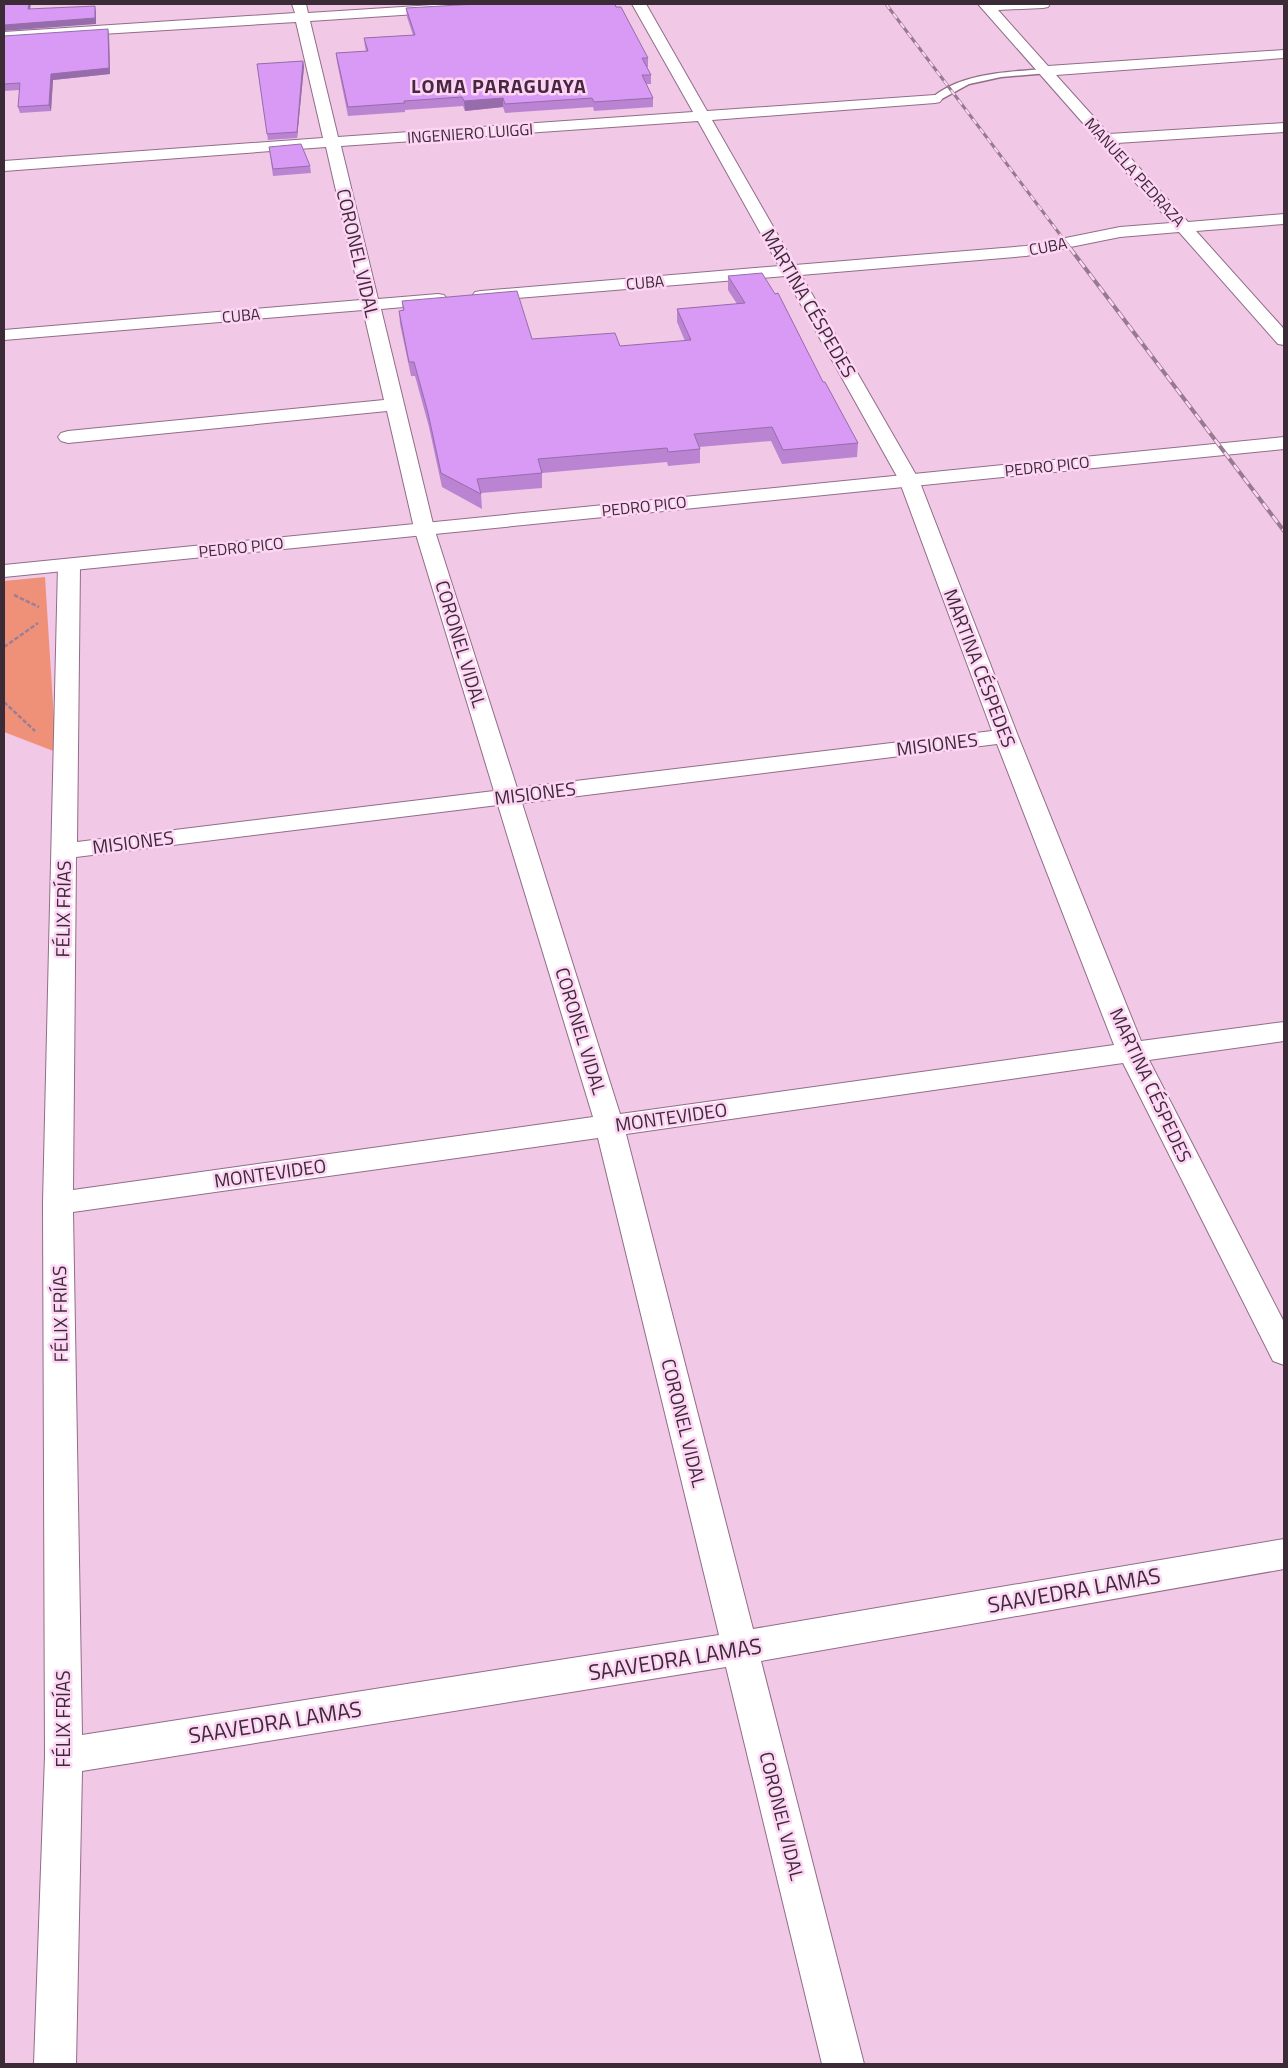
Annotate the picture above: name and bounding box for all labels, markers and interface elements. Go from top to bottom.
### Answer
district label: LOMA PARAGUAYA [411,70,587,101]
street label: MANUELA PEDRAZA [1079,112,1191,232]
street label: INGENIERO LUIGGI [406,117,534,149]
street label: CORONEL VIDAL [330,185,387,320]
street label: MARTINA CÉSPEDES [755,223,864,383]
street label: CUBA [1027,230,1070,261]
street label: CUBA [625,268,666,296]
street label: CUBA [221,301,262,329]
street label: PEDRO PICO [1003,450,1091,482]
street label: PEDRO PICO [600,490,688,522]
street label: PEDRO PICO [197,531,285,563]
street label: CORONEL VIDAL [428,577,495,711]
street label: MARTINA CÉSPEDES [937,584,1024,751]
street label: MISIONES [895,724,979,763]
street label: MISIONES [493,773,577,812]
street label: MISIONES [91,822,175,861]
street label: FÉLIX FRÍAS [47,860,78,958]
street label: CORONEL VIDAL [548,964,615,1098]
street label: MARTINA CÉSPEDES [1103,1003,1200,1167]
street label: MONTEVIDEO [613,1094,729,1139]
street label: MONTEVIDEO [212,1150,328,1195]
street label: FÉLIX FRÍAS [44,1265,75,1363]
street label: CORONEL VIDAL [654,1355,714,1490]
street label: SAAVEDRA LAMAS [985,1558,1163,1622]
street label: SAAVEDRA LAMAS [586,1629,764,1689]
street label: FÉLIX FRÍAS [48,1671,77,1767]
street label: SAAVEDRA LAMAS [186,1692,364,1752]
street label: CORONEL VIDAL [752,1748,812,1883]

